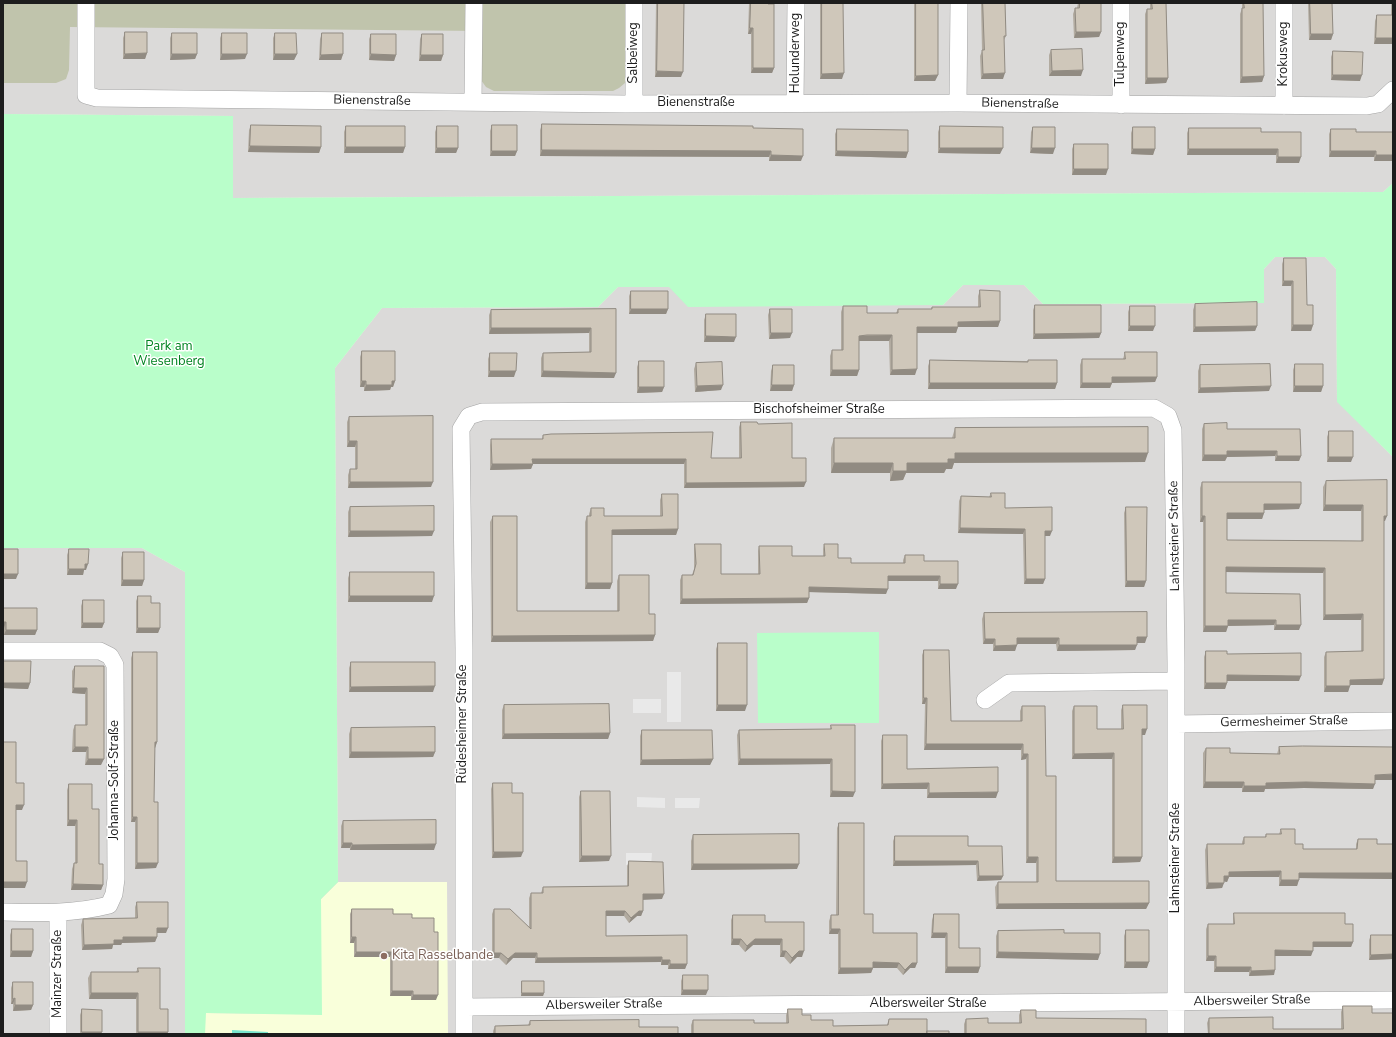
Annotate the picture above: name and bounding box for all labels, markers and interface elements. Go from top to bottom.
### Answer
street label: Holunderweg [788,13,804,93]
street label: Tulpenweg [1113,21,1129,87]
street label: Krokusweg [1276,21,1292,87]
street label: Salbeiweg [626,22,642,84]
street label: Bienenstraße [333,93,411,109]
street label: Bienenstraße [657,95,735,111]
street label: Bienenstraße [981,96,1059,112]
park label: Park am Wiesenberg [133,339,205,370]
street label: Bischofsheimer Straße [753,402,885,418]
street label: Lahnsteiner Straße [1166,481,1184,591]
street label: Rüdesheimer Straße [455,664,471,784]
street label: Germesheimer Straße [1220,713,1348,731]
street label: Johanna-Solf-Straße [107,720,123,840]
street label: Lahnsteiner Straße [1168,803,1184,913]
street label: Mainzer Straße [50,930,66,1018]
place label: Kita Rasselbande [392,948,493,964]
marker: Kita Rasselbande [379,951,389,961]
street label: Albersweiler Straße [1193,992,1311,1010]
street label: Albersweiler Straße [545,996,663,1014]
street label: Albersweiler Straße [870,996,986,1012]

